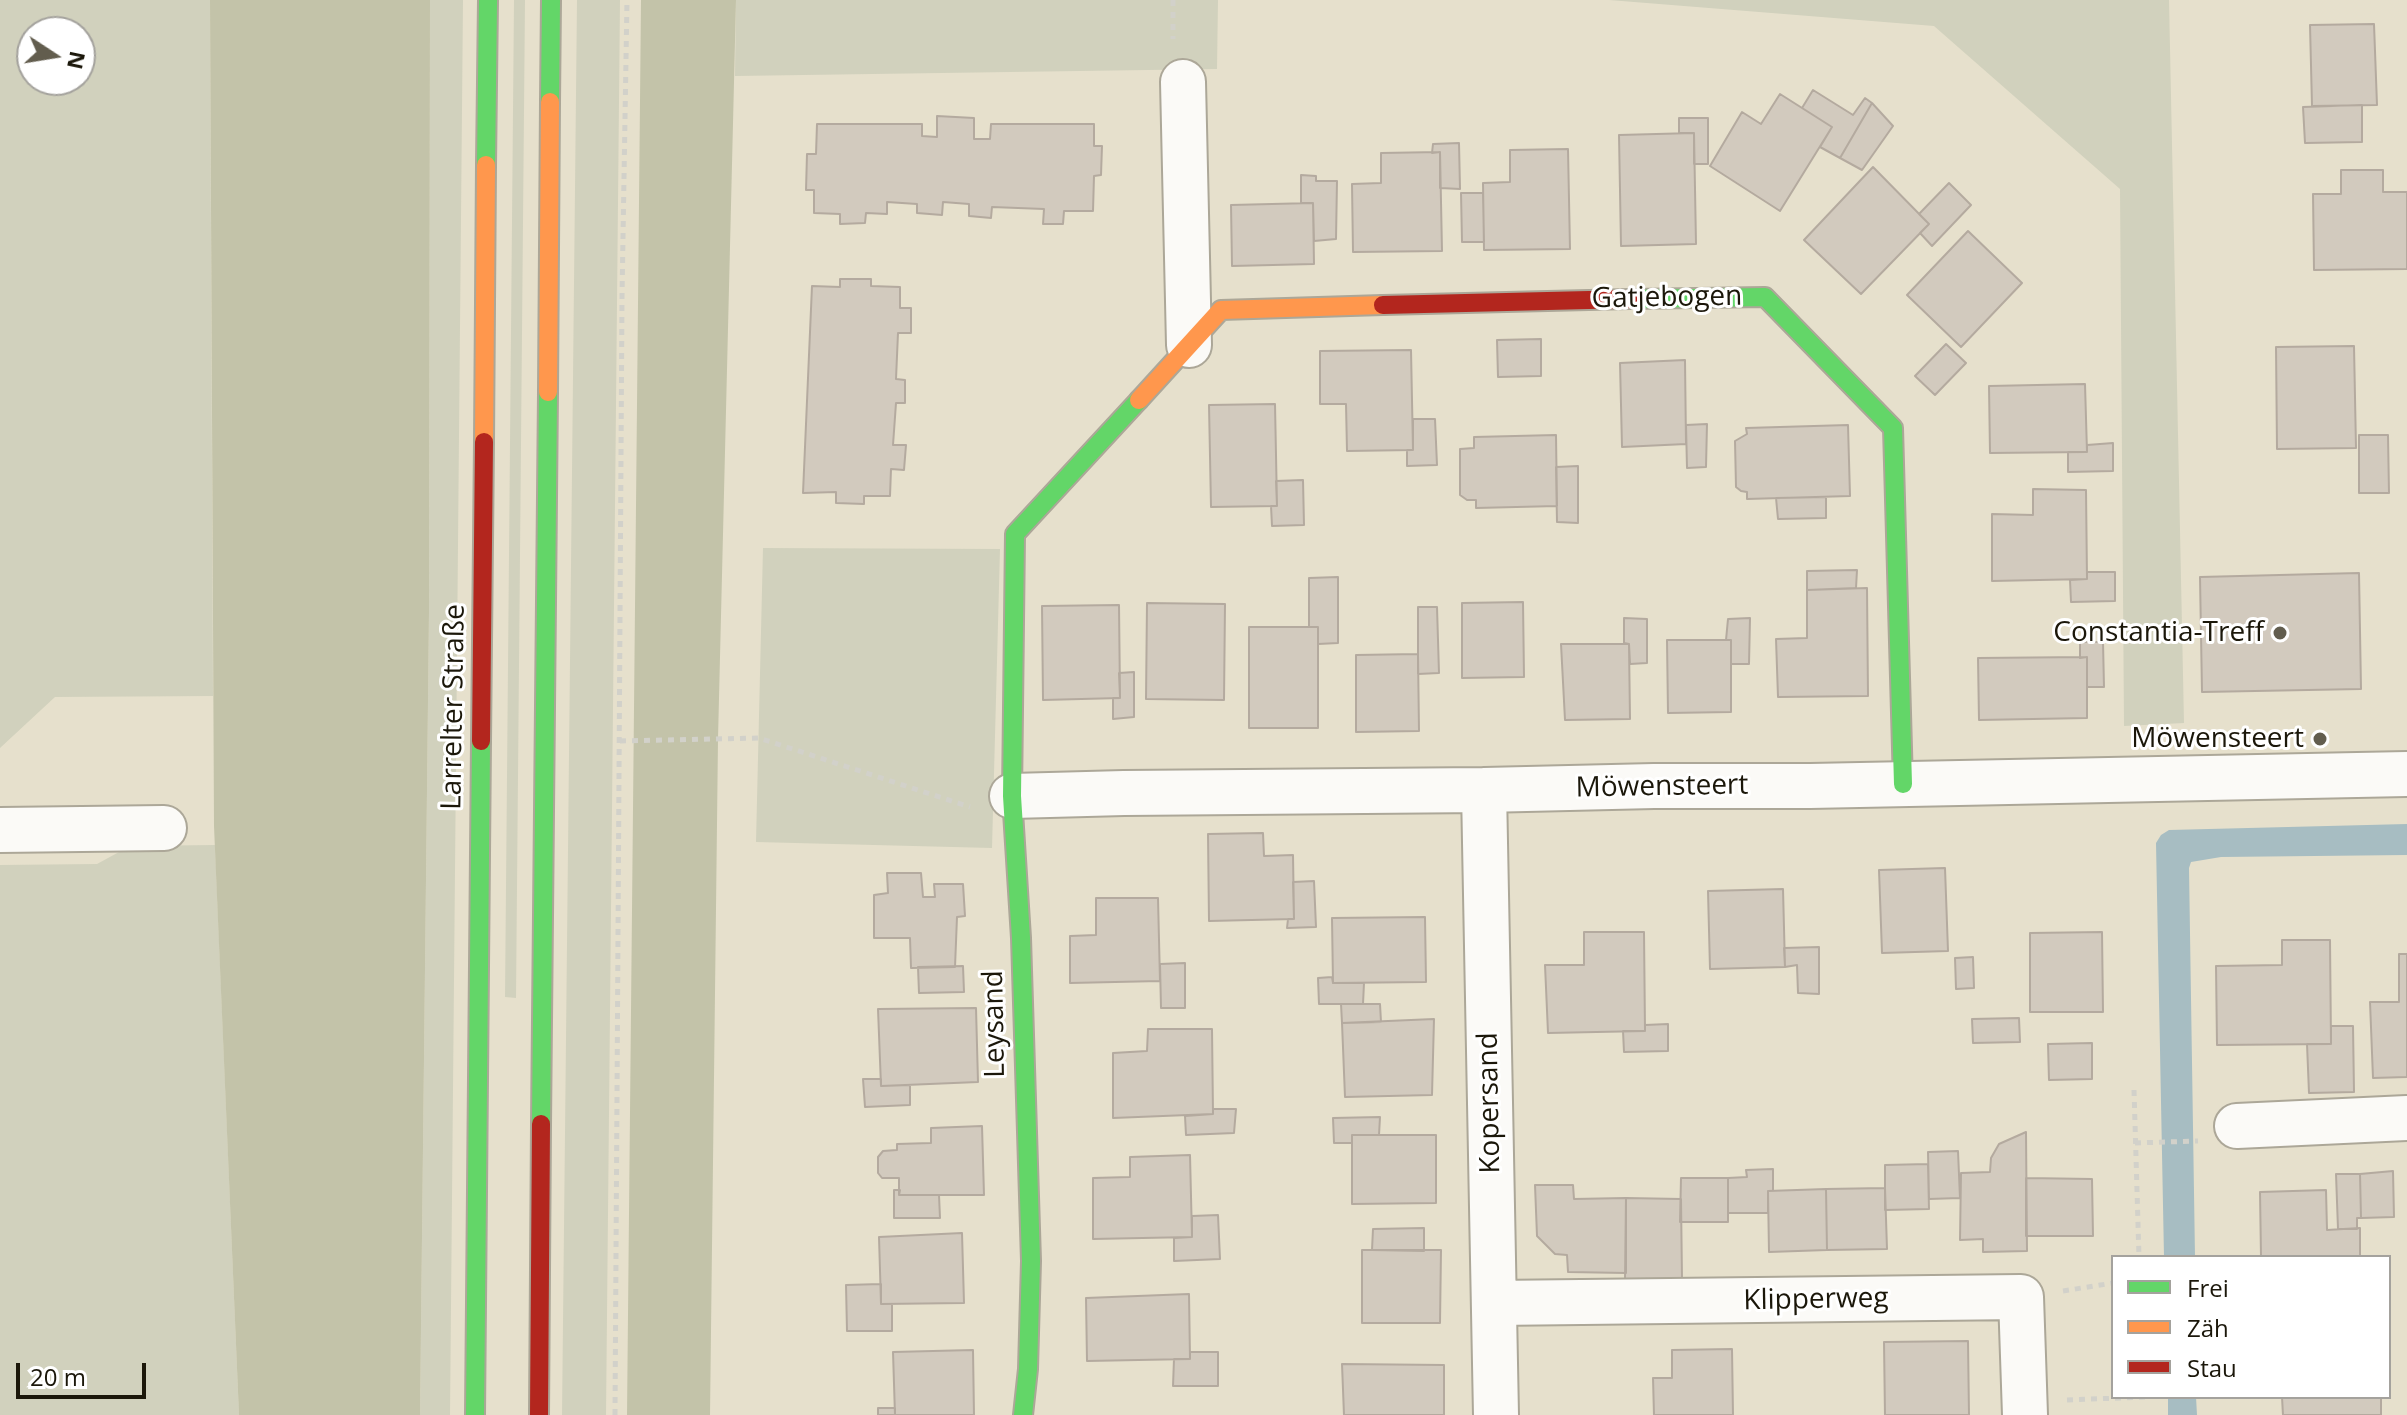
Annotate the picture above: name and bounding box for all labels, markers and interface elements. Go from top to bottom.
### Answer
north arrow [16,16,96,96]
text: N [61,49,94,72]
street label: Gatjebogen [1591,280,1743,316]
street label: Larrelter Straße [435,604,473,810]
place label: Constantia-Treff [2053,616,2264,650]
marker: Constantia-Treff [2271,624,2289,642]
place label: Möwensteert [2131,722,2304,756]
marker: Möwensteert [2311,730,2329,748]
street label: Möwensteert [1575,769,1749,805]
street label: Leysand [977,970,1013,1078]
street label: Kopersand [1472,1032,1508,1174]
legend [2111,1255,2391,1399]
text: Frei [2187,1271,2229,1304]
street label: Klipperweg [1743,1282,1889,1318]
text: Zäh [2187,1311,2229,1344]
scale bar [20,1347,150,1397]
text: Stau [2187,1351,2237,1384]
text: 20 m [30,1360,86,1393]

